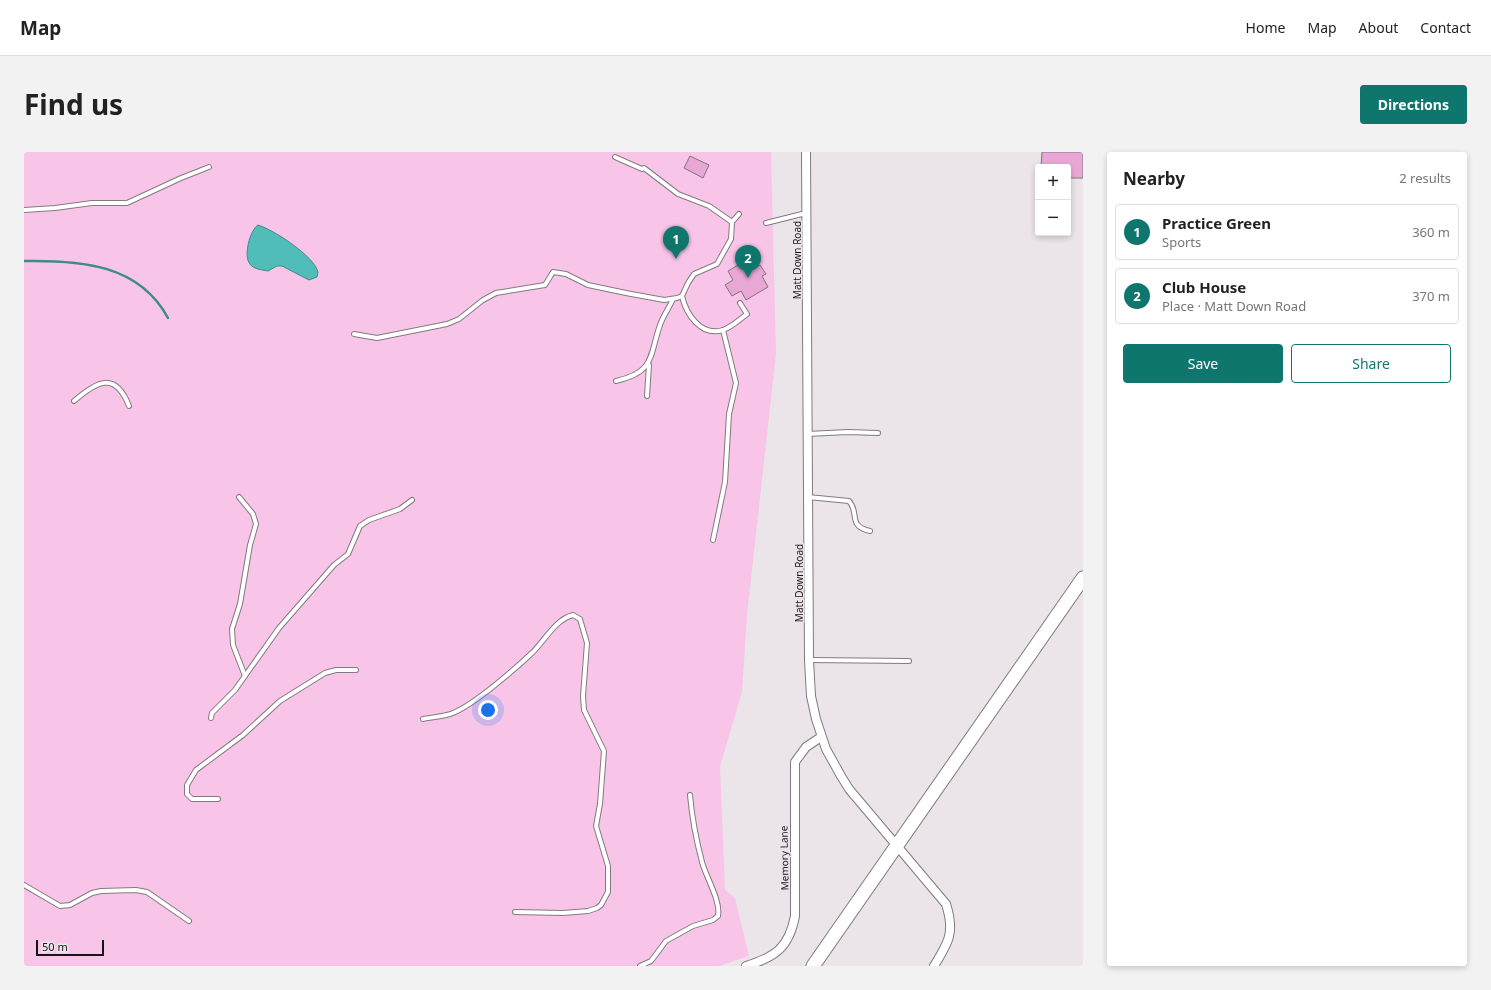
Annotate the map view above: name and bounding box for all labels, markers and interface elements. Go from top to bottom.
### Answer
text: Map [20,15,61,41]
text: Home [1246,18,1285,37]
text: Map [1307,18,1337,37]
text: About [1359,18,1398,37]
text: Contact [1420,18,1471,37]
text: Find us [24,85,123,123]
button: Directions [1360,85,1467,124]
map controls [1035,164,1071,236]
button: + [1035,164,1071,200]
text: Nearby [1123,167,1185,190]
text: 2 results [1399,169,1451,187]
button: − [1035,200,1071,236]
text: Practice Green [1162,213,1271,233]
street label: Matt Down Road [790,221,804,299]
text: 1 [1133,223,1141,241]
text: 360 m [1412,223,1450,241]
pin: 1 [663,226,689,259]
text: Sports [1162,233,1201,251]
pin: 2 [735,245,761,278]
text: Club House [1162,277,1246,297]
text: 2 [1133,287,1141,305]
text: 370 m [1412,287,1450,305]
text: Place · Matt Down Road [1162,297,1306,315]
button: Save [1123,344,1283,383]
button: Share [1291,344,1451,383]
street label: Matt Down Road [792,544,806,622]
your location [478,700,498,720]
street label: Memory Lane [776,825,792,890]
scale bar [36,938,104,957]
text: 50 m [42,939,68,954]

